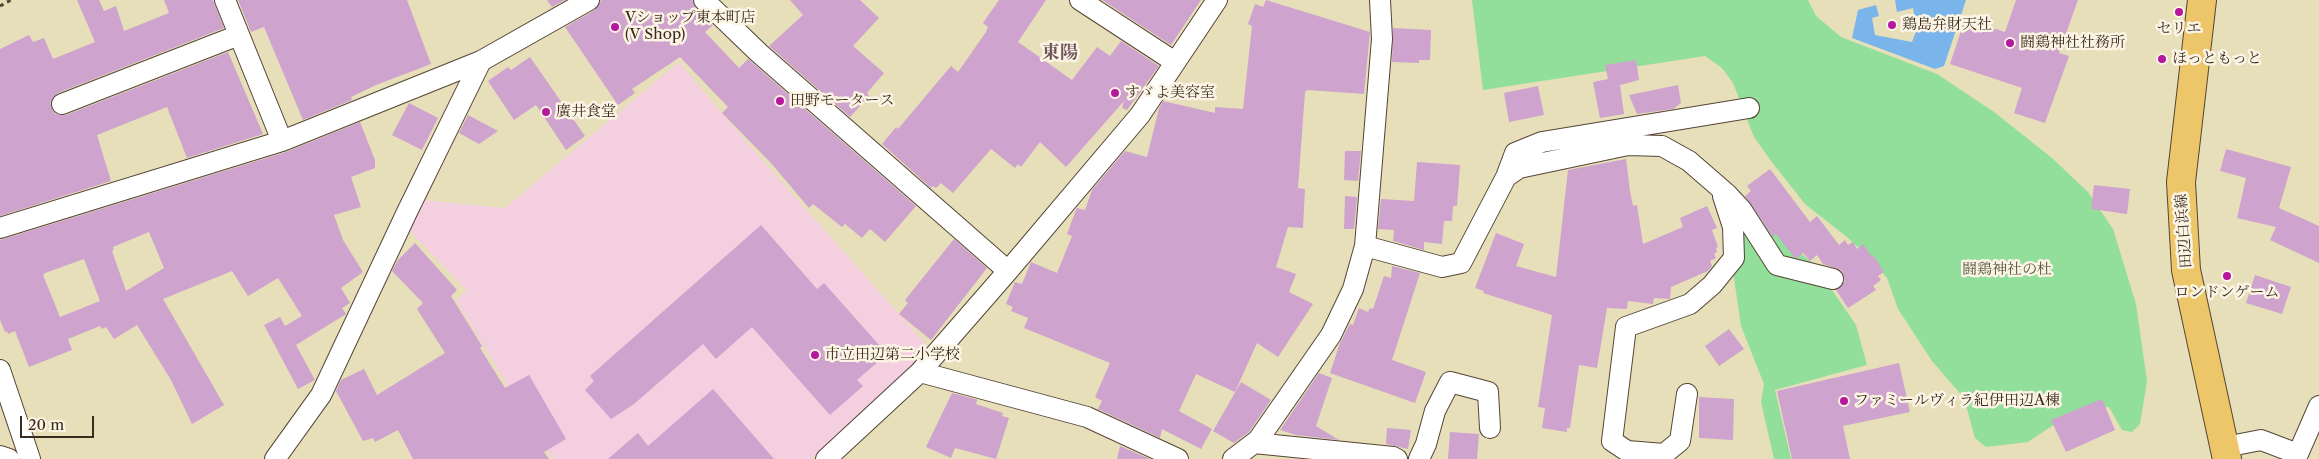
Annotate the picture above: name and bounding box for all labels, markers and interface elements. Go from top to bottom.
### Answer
marker: セリエ [2173,6,2185,18]
place label: Vショップ東本町店 (V Shop) [625,9,756,44]
place label: 鶏島弁財天社 [1902,16,1992,34]
marker: 鶏島弁財天社 [1886,19,1898,31]
place label: セリエ [2157,20,2201,38]
marker: Vショップ東本町店 (V Shop) [609,21,621,33]
place label: 闘鶏神社社務所 [2020,34,2125,52]
marker: 闘鶏神社社務所 [2004,37,2016,49]
district label: 東陽 [1042,42,1078,64]
place label: ほっともっと [2172,50,2262,68]
marker: ほっともっと [2156,53,2168,65]
place label: すゞよ美容室 [1125,84,1215,102]
marker: すゞよ美容室 [1109,87,1121,99]
place label: 田野モータース [790,92,894,110]
marker: 田野モータース [774,95,786,107]
place label: 廣井食堂 [556,103,616,121]
marker: 廣井食堂 [540,106,552,118]
street label: 田辺白浜線 [2172,193,2196,269]
park label: 闘鶏神社の杜 [1962,261,2052,279]
marker: ロンドンゲーム [2221,270,2233,282]
place label: ロンドンゲーム [2175,284,2279,302]
place label: 市立田辺第二小学校 [825,346,960,364]
marker: 市立田辺第二小学校 [809,349,821,361]
place label: ファミールヴィラ紀伊田辺A棟 [1854,392,2060,410]
marker: ファミールヴィラ紀伊田辺A棟 [1838,395,1850,407]
scale bar [22,406,96,438]
text: 20 m [28,415,64,434]

